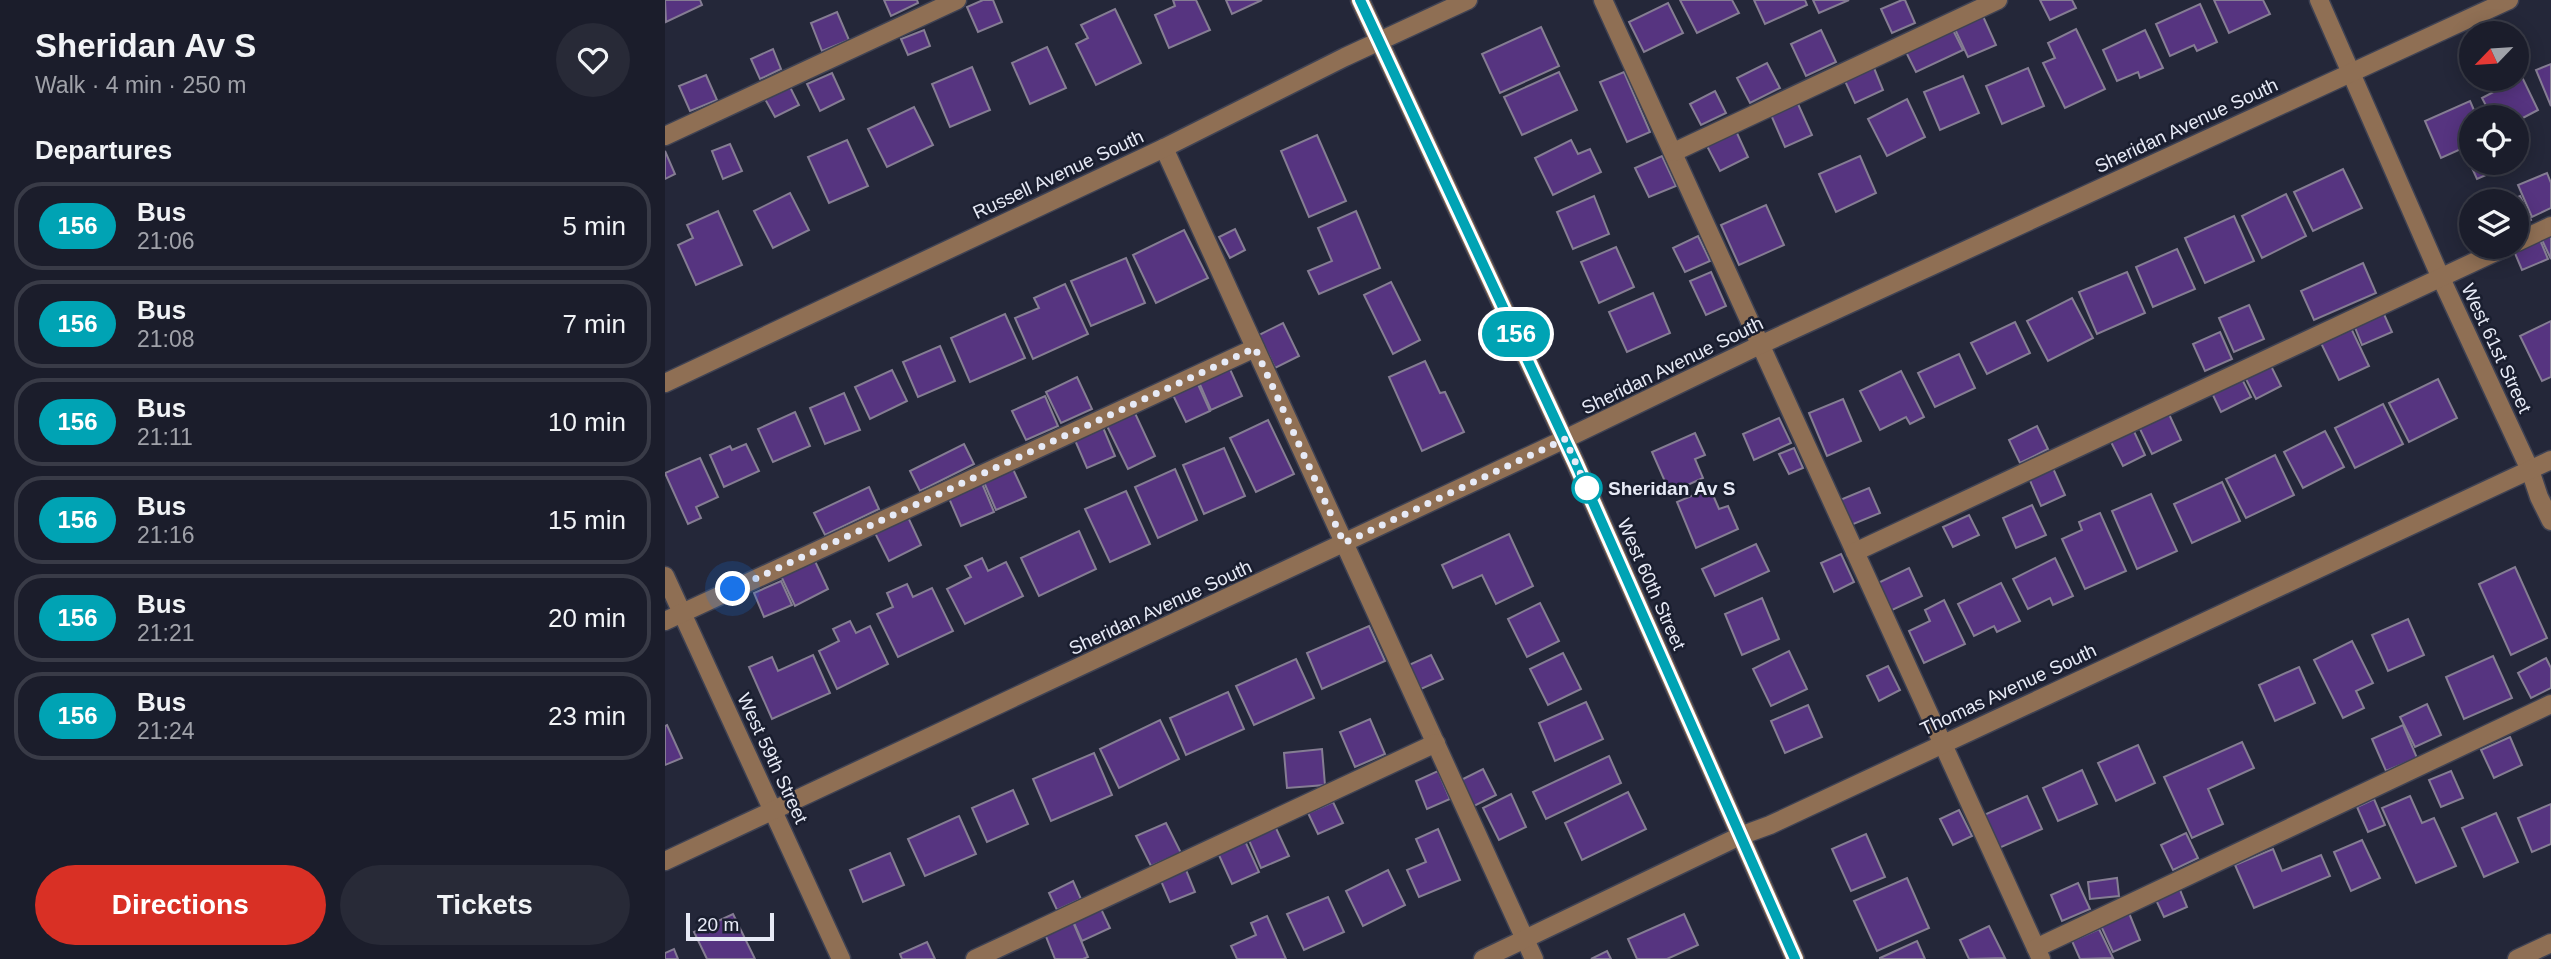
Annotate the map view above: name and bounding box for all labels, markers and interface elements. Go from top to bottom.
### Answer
north arrow [2459,21,2529,91]
map controls [2459,21,2529,259]
button: heart [556,23,630,97]
text: Sheridan Av S [35,27,256,64]
text: Walk · 4 min · 250 m [35,72,246,98]
street label: Sheridan Avenue South [2091,74,2281,177]
button: locate [2459,105,2529,175]
street label: Russell Avenue South [970,126,1147,223]
text: Departures [35,135,172,165]
button: layers [2459,189,2529,259]
text: Bus [137,197,186,227]
text: 5 min [562,211,626,241]
text: 156 [57,212,98,239]
text: 21:06 [137,228,195,254]
street label: West 61st Street [2457,280,2536,417]
text: Bus [137,295,186,325]
text: 7 min [562,309,626,339]
text: 156 [57,310,98,337]
line badge: 156 [1476,311,1556,357]
street label: Sheridan Avenue South [1578,312,1766,419]
text: 156 [1496,320,1536,347]
text: 21:08 [137,326,195,352]
text: Bus [137,393,186,423]
text: 10 min [548,407,626,437]
text: 156 [57,408,98,435]
text: 21:11 [137,424,193,450]
marker: Sheridan Av S [1572,473,1602,503]
place label: Sheridan Av S [1608,478,1735,499]
text: Bus [137,491,186,521]
text: 15 min [548,505,626,535]
text: 156 [57,506,98,533]
street label: West 60th Street [1613,515,1690,654]
text: 21:16 [137,522,195,548]
street label: Sheridan Avenue South [1065,556,1255,659]
your location [715,571,750,606]
text: Bus [137,589,186,619]
text: 20 min [548,603,626,633]
text: 156 [57,604,98,631]
text: 21:21 [137,620,195,646]
street label: Thomas Avenue South [1917,639,2100,740]
text: Bus [137,687,186,717]
street label: West 59th Street [733,690,812,827]
text: 23 min [548,701,626,731]
text: 156 [57,702,98,729]
text: 21:24 [137,718,195,744]
button: Directions [35,865,326,945]
button: Tickets [340,865,630,945]
scale bar [686,910,773,942]
text: 20 m [697,914,739,935]

